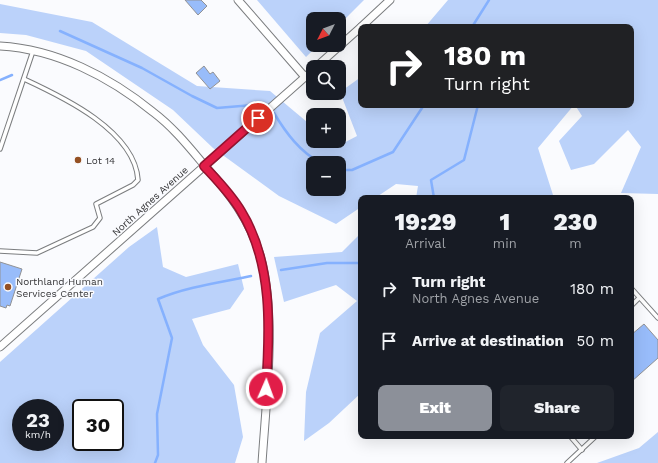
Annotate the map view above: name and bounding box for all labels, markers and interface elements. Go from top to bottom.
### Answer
north arrow [306,12,346,52]
map controls [306,12,346,196]
text: 180 m [444,39,526,72]
icon: right [378,40,430,92]
button: search [306,60,346,100]
text: Turn right [444,73,530,94]
pin [241,101,275,135]
icon: arrive [247,107,269,129]
button: + [306,108,346,148]
marker: Lot 14 [73,155,83,165]
place label: Lot 14 [86,155,115,166]
button: − [306,156,346,196]
street label: North Agnes Avenue [110,164,190,238]
text: 19:29 [394,208,456,236]
text: 1 [499,208,510,236]
text: 230 [553,208,598,236]
text: Arrival [405,236,446,251]
text: min [493,236,517,251]
text: m [569,236,582,251]
text: Turn right [412,273,485,291]
place label: Northland Human Services Center [16,276,103,299]
icon: right [378,278,400,300]
text: 180 m [570,280,614,298]
marker: Northland Human Services Center [3,282,13,292]
text: North Agnes Avenue [412,291,539,306]
icon: arrive [378,330,400,352]
text: Arrive at destination [412,332,564,350]
text: 50 m [577,332,614,350]
position arrow [245,368,287,410]
button: Exit [378,385,492,431]
button: Share [500,385,614,431]
speed limit sign: 30 [72,399,124,451]
text: 23 [26,408,50,432]
text: km/h [25,429,51,440]

